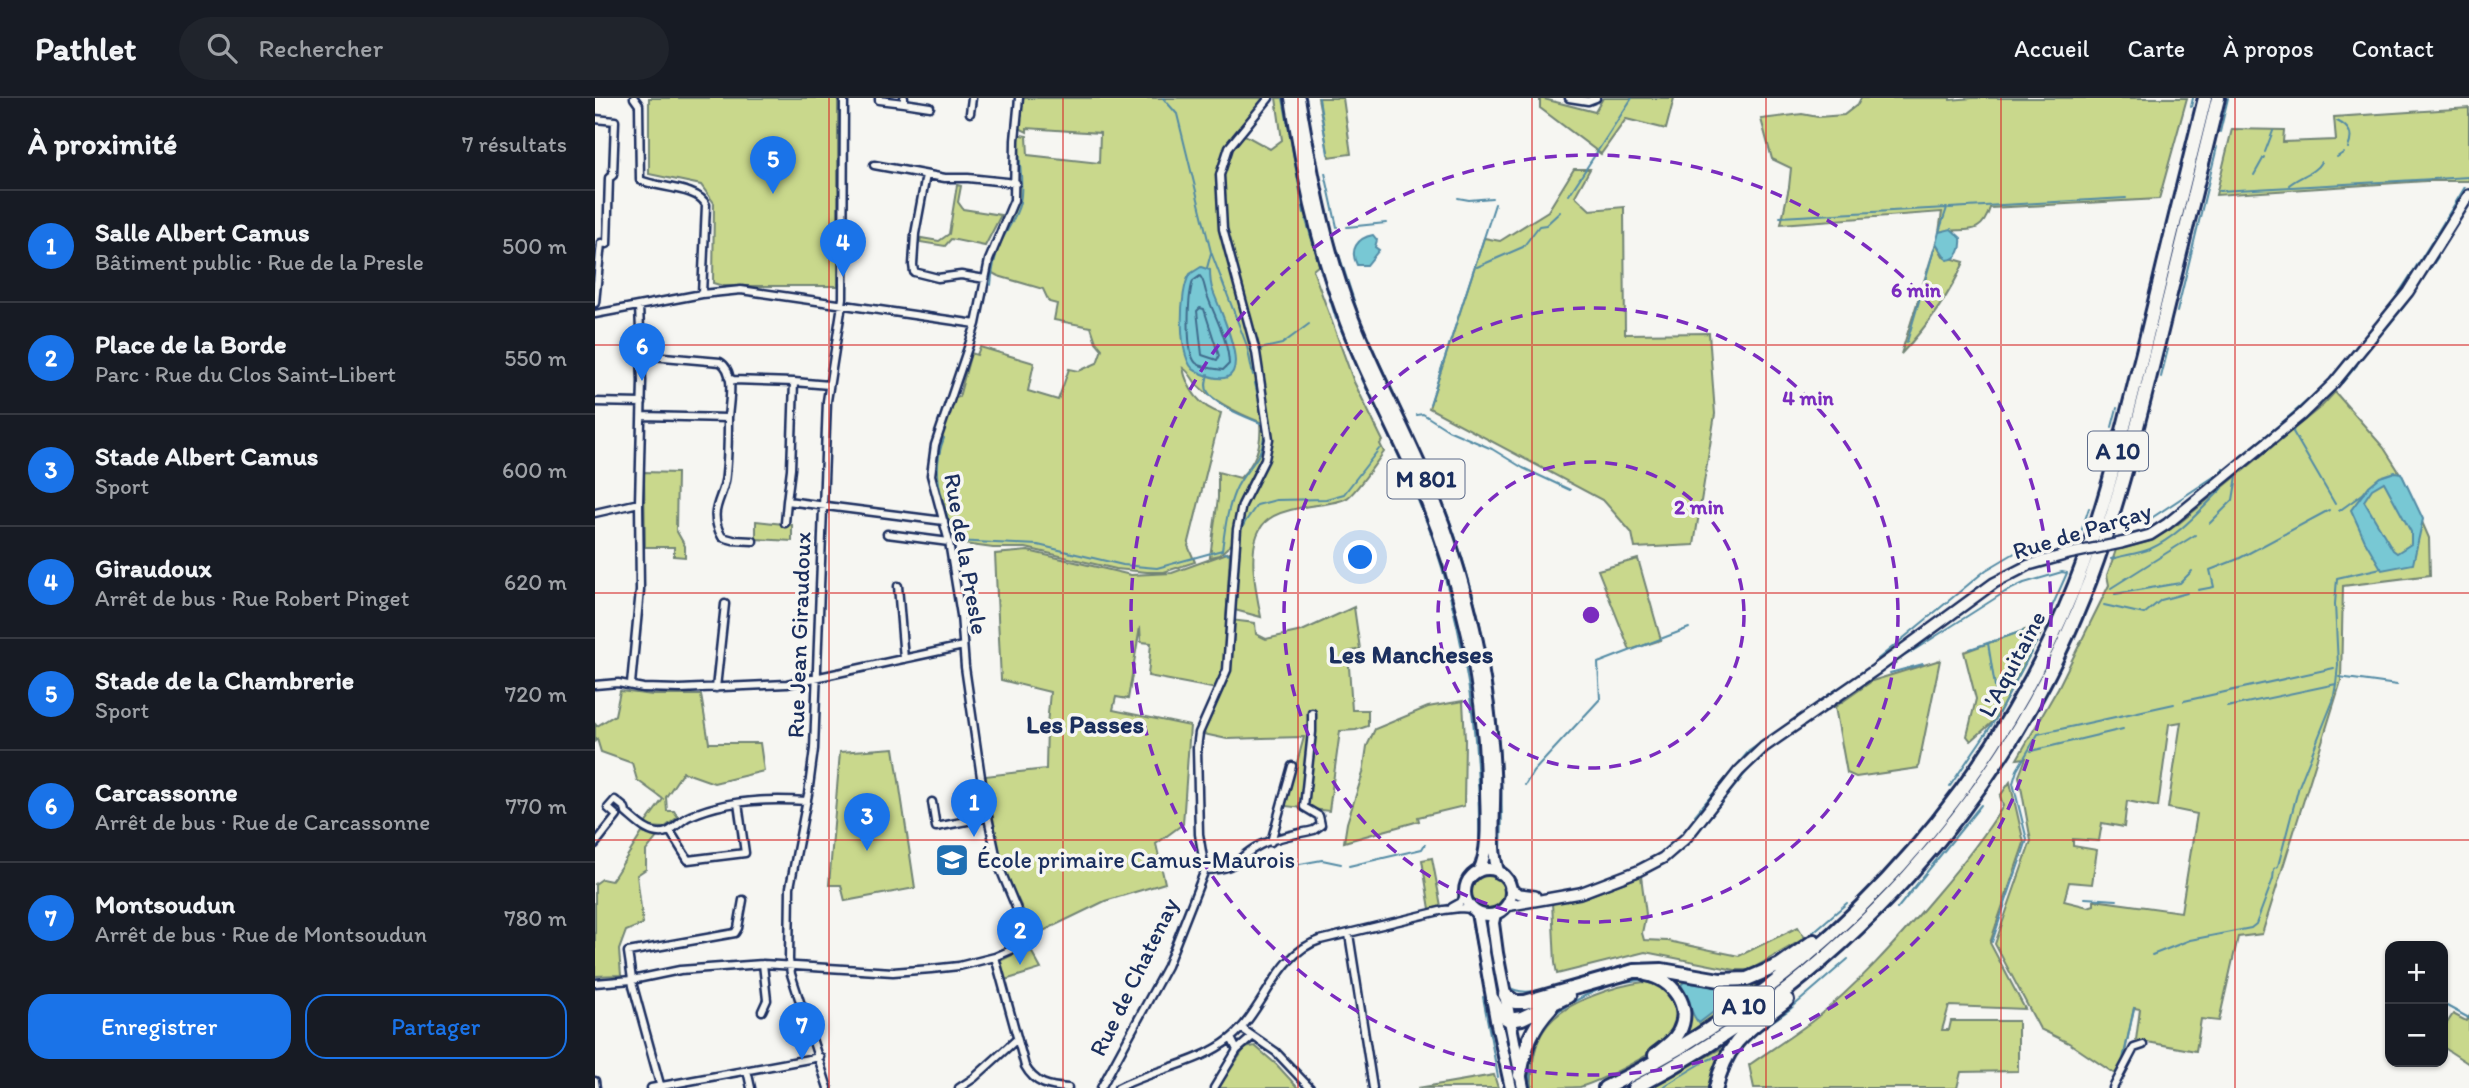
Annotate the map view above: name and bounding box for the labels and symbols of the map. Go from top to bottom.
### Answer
pin: 5 [750,136,796,194]
pin: 4 [820,219,866,277]
text: 6 min [1891,277,1942,302]
pin: 6 [619,323,665,381]
text: 4 min [1782,385,1835,410]
road number: A 10 [2088,432,2148,470]
road number: M 801 [1387,460,1465,498]
street label: Rue de la Presle [938,471,995,637]
text: 2 min [1674,494,1725,519]
street label: Rue de Parçay [2009,495,2155,565]
street label: Rue Jean Giraudoux [780,531,817,739]
your location [1343,540,1377,574]
centre of rings [1579,603,1603,627]
street label: L'Aquitaine [1971,606,2052,722]
district label: Les Mancheses [1329,638,1494,670]
district label: Les Passes [1026,708,1144,740]
pin: 1 [951,779,997,837]
pin: 3 [844,793,890,851]
school or university icon: École primaire Camus-Maurois [933,841,971,879]
place label: École primaire Camus-Maurois [977,845,1295,874]
street label: Rue de Chatenay [1083,893,1184,1061]
pin: 2 [997,907,1043,965]
road number: A 10 [1714,986,1774,1026]
pin: 7 [779,1002,825,1060]

